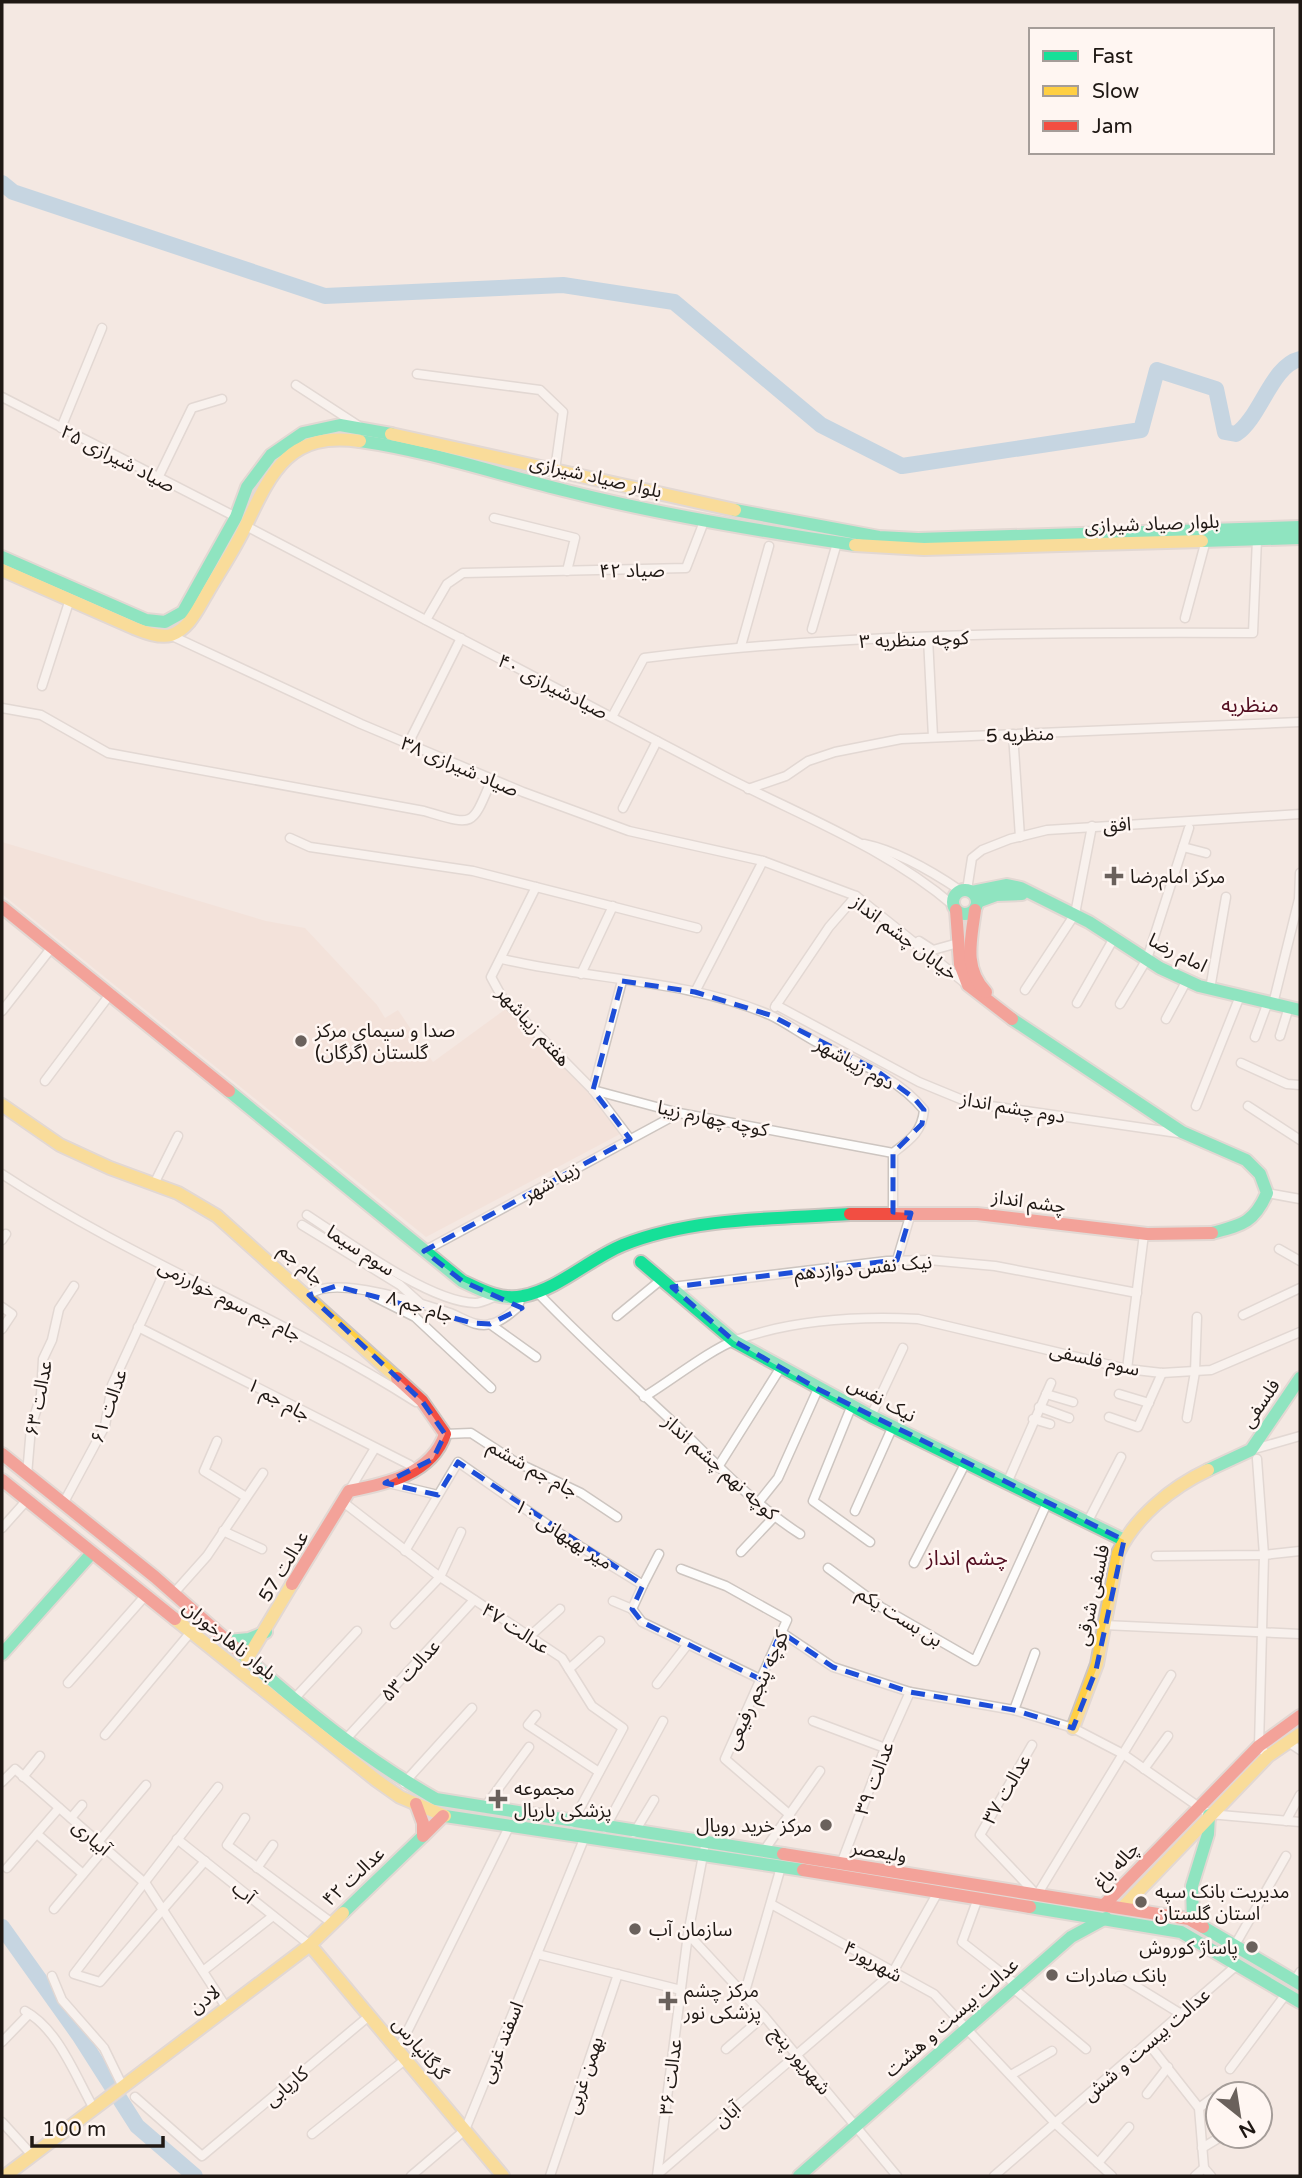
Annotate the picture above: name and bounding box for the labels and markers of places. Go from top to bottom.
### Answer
marker: مرکز امام‌رضا [1104,866,1124,886]
place label: مرکز امام‌رضا [1130,866,1225,891]
place label: صدا و سیمای مرکز گلستان (گرگان) [314,1020,455,1064]
marker: صدا و سیمای مرکز گلستان (گرگان) [293,1033,309,1049]
place label: مجموعه پزشکی باریال [514,1778,612,1823]
marker: مجموعه پزشکی باریال [488,1789,508,1809]
place label: مرکز خرید رویال [696,1815,812,1837]
marker: مرکز خرید رویال [818,1817,834,1833]
place label: مدیریت بانک سپه استان گلستان [1155,1881,1290,1925]
marker: مدیریت بانک سپه استان گلستان [1133,1894,1149,1910]
place label: سازمان آب [649,1919,732,1941]
marker: سازمان آب [627,1921,643,1937]
place label: پاساژ کوروش [1139,1937,1238,1960]
marker: پاساژ کوروش [1244,1939,1260,1955]
place label: بانک صادرات [1066,1965,1167,1987]
marker: بانک صادرات [1044,1967,1060,1983]
place label: مرکز چشم پزشکی نور [683,1980,761,2025]
marker: مرکز چشم پزشکی نور [658,1991,678,2011]

